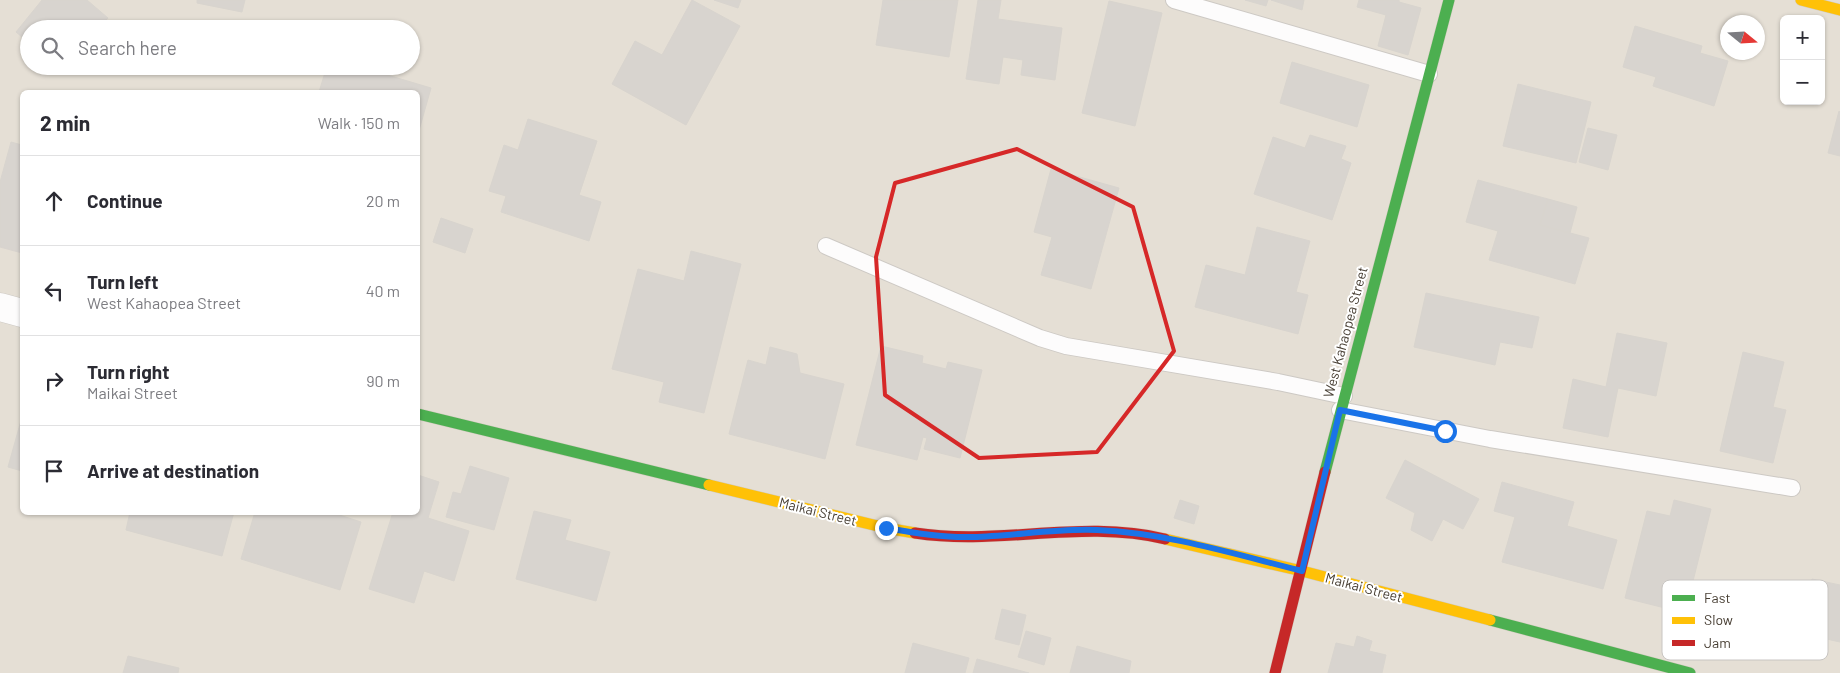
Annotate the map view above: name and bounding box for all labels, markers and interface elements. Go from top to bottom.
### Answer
north arrow [1720,15,1765,60]
map controls [1780,15,1825,105]
button: + [1780,15,1825,60]
search box [20,20,420,75]
icon: search [38,34,66,62]
text: Search here [78,36,177,59]
button: − [1780,60,1825,105]
text: 2 min [40,110,90,135]
text: Walk · 150 m [318,113,400,132]
icon: ahead [40,187,68,215]
text: Continue [87,189,163,212]
text: 20 m [366,191,400,210]
street label: West Kahaopea Street [1319,265,1371,399]
text: Turn left [87,270,158,293]
icon: left [40,277,68,305]
text: 40 m [366,281,400,300]
text: West Kahaopea Street [87,293,241,312]
text: Turn right [87,360,169,383]
icon: right [40,367,68,395]
text: 90 m [366,371,400,390]
text: Maikai Street [87,383,178,402]
route start [1434,420,1457,443]
icon: arrive [40,457,68,485]
text: Arrive at destination [87,459,259,482]
street label: Maikai Street [777,493,859,529]
route end [875,517,898,540]
street label: Maikai Street [1323,569,1405,605]
legend [1662,580,1828,660]
text: Fast [1704,589,1730,606]
text: Slow [1704,611,1733,628]
text: Jam [1704,634,1731,651]

